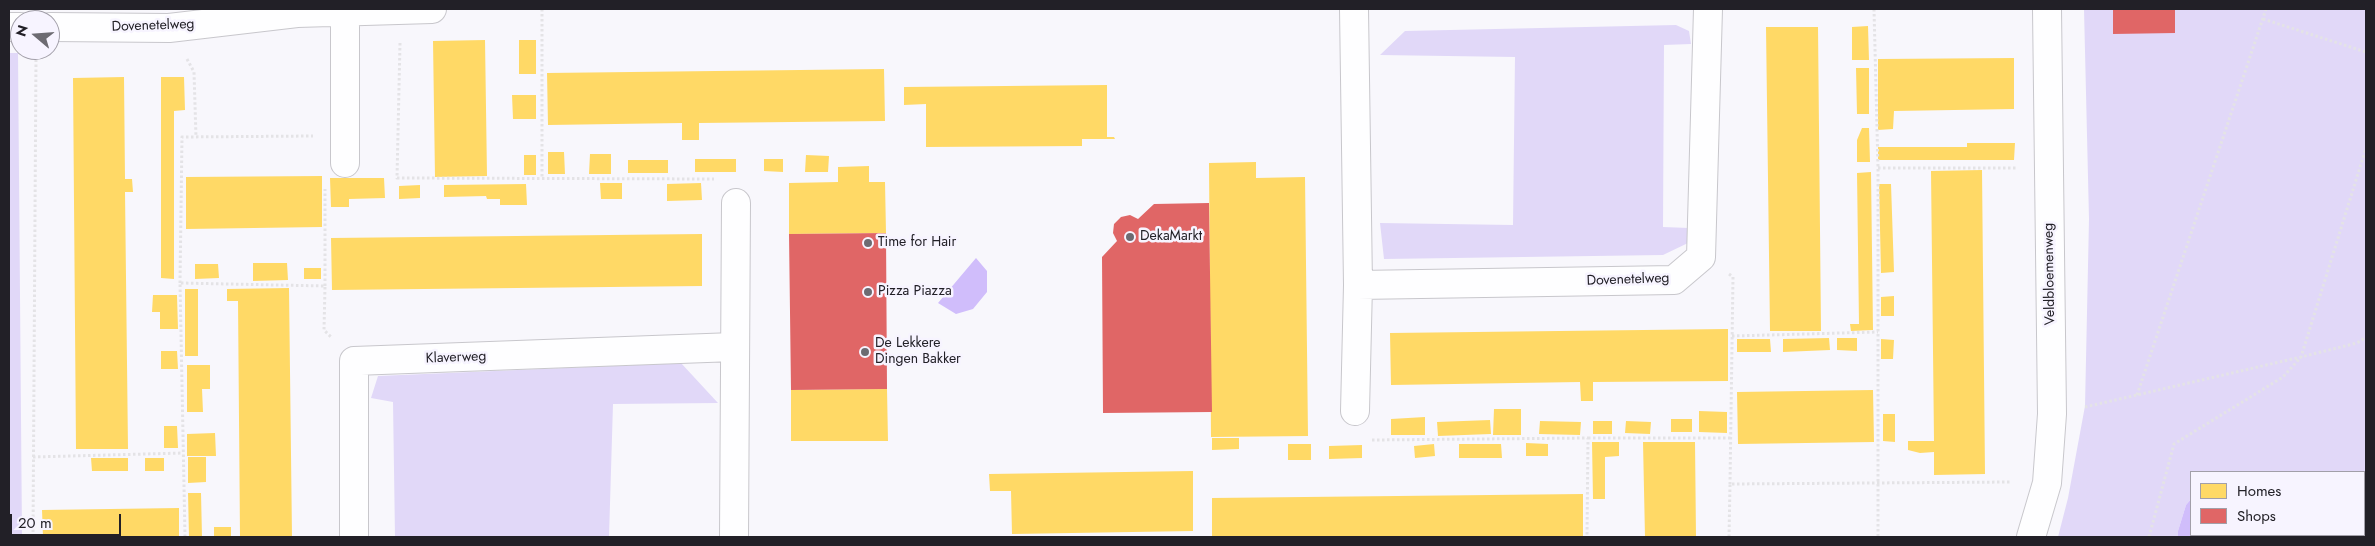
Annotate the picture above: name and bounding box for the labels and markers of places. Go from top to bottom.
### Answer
place label: DekaMarkt [1140,229,1202,245]
marker: DekaMarkt [1124,231,1136,243]
place label: Time for Hair [878,235,956,251]
marker: Time for Hair [862,237,874,249]
place label: Pizza Piazza [878,284,952,300]
marker: Pizza Piazza [862,286,874,298]
place label: De Lekkere Dingen Bakker [875,336,961,368]
marker: De Lekkere Dingen Bakker [859,346,871,358]

